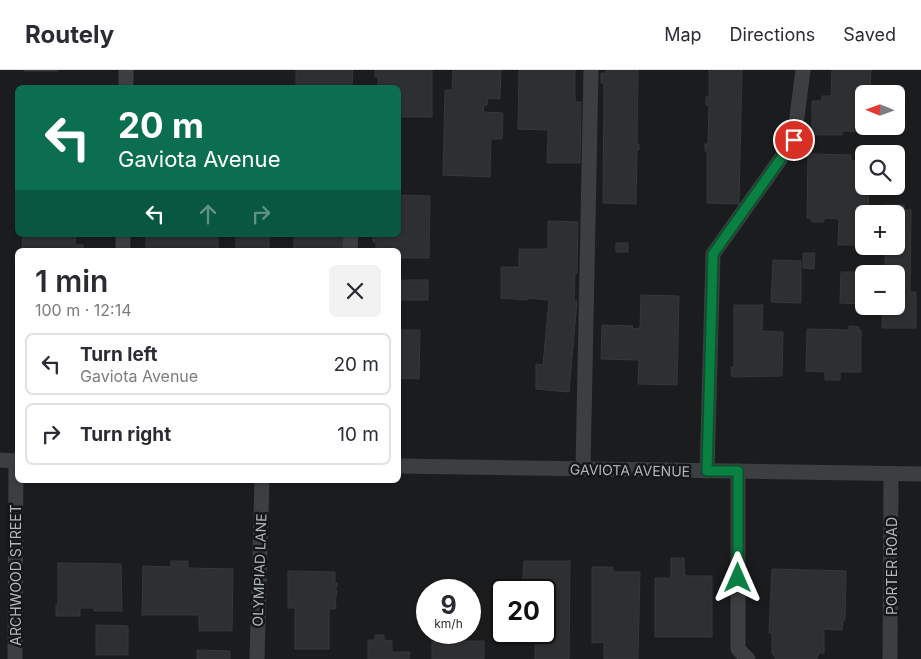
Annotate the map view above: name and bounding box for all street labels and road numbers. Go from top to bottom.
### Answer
street label: GAVIOTA AVENUE [570,460,690,480]
street label: ARCHWOOD STREET [7,504,24,646]
street label: OLYMPIAD LANE [249,513,269,627]
street label: PORTER ROAD [883,517,900,615]

